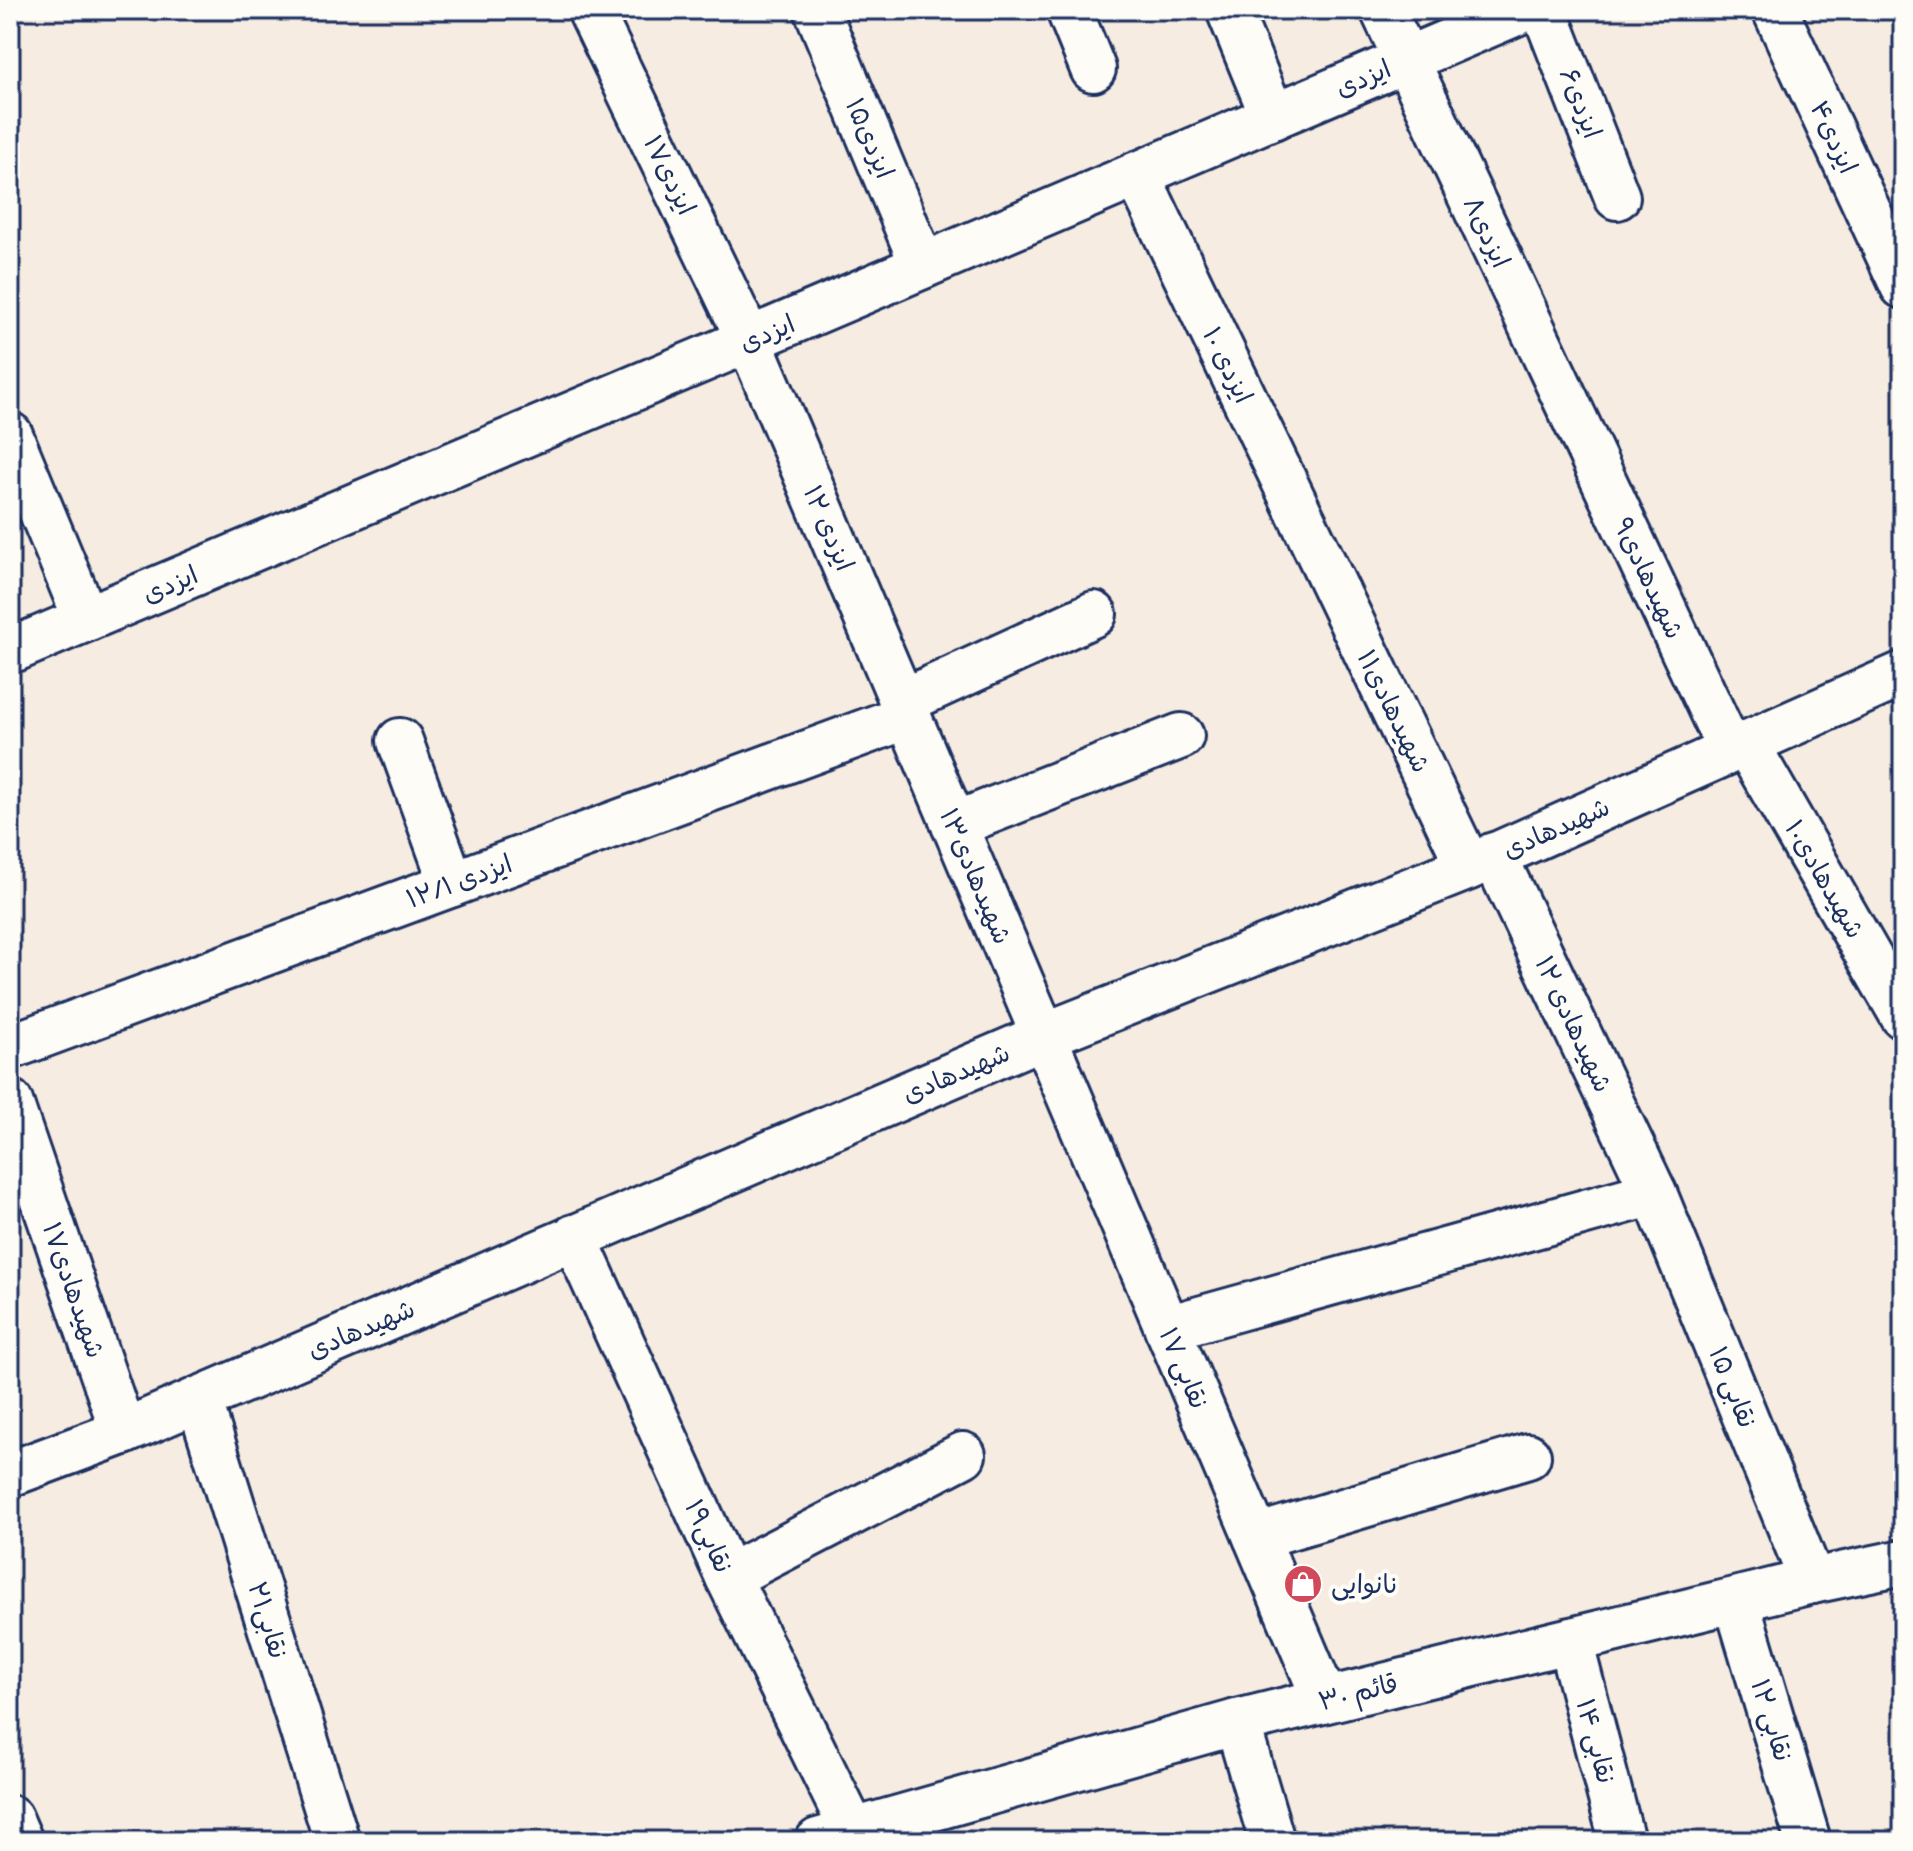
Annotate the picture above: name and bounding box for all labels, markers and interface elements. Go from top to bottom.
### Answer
street label: ایزدی [1330,52,1396,104]
street label: ایزدی۶ [1553,63,1609,143]
street label: ایزدی۱۵ [839,93,901,183]
street label: ایزدی۴ [1803,96,1865,178]
street label: ایزدی۱۷ [637,130,703,220]
street label: ایزدی۸ [1457,191,1517,273]
street label: ایزدی [734,307,800,359]
street label: ایزدی ۱۰ [1196,322,1260,408]
street label: ایزدی ۱۲ [797,480,861,576]
street label: شهیدهادی۹ [1607,512,1691,644]
street label: ایزدی [137,558,203,610]
street label: شهیدهادی۱۱ [1351,644,1437,778]
street label: شهیدهادی [1498,790,1614,866]
street label: شهیدهادی۱۳ [933,803,1019,949]
street label: شهیدهادی۱۰ [1778,814,1872,944]
street label: ایزدی ۱۲/۱ [402,847,516,915]
street label: شهیدهادی ۱۲ [1529,951,1619,1097]
street label: شهیدهادی [897,1036,1015,1110]
street label: شهیدهادی۱۷ [36,1218,112,1362]
street label: شهیدهادی [302,1292,420,1366]
street label: نقابی ۱۷ [1152,1323,1215,1414]
street label: نقابی ۱۵ [1701,1342,1764,1433]
street label: نقابی۱۹ [677,1494,740,1578]
shop icon: نانوایی [1282,1563,1324,1605]
place label: نانوایی [1331,1568,1399,1601]
street label: نقابی۲۱ [240,1578,295,1663]
street label: قائم ۳۰ [1315,1667,1402,1721]
street label: نقابی ۱۲ [1743,1675,1800,1765]
street label: نقابی ۱۴ [1568,1695,1623,1787]

